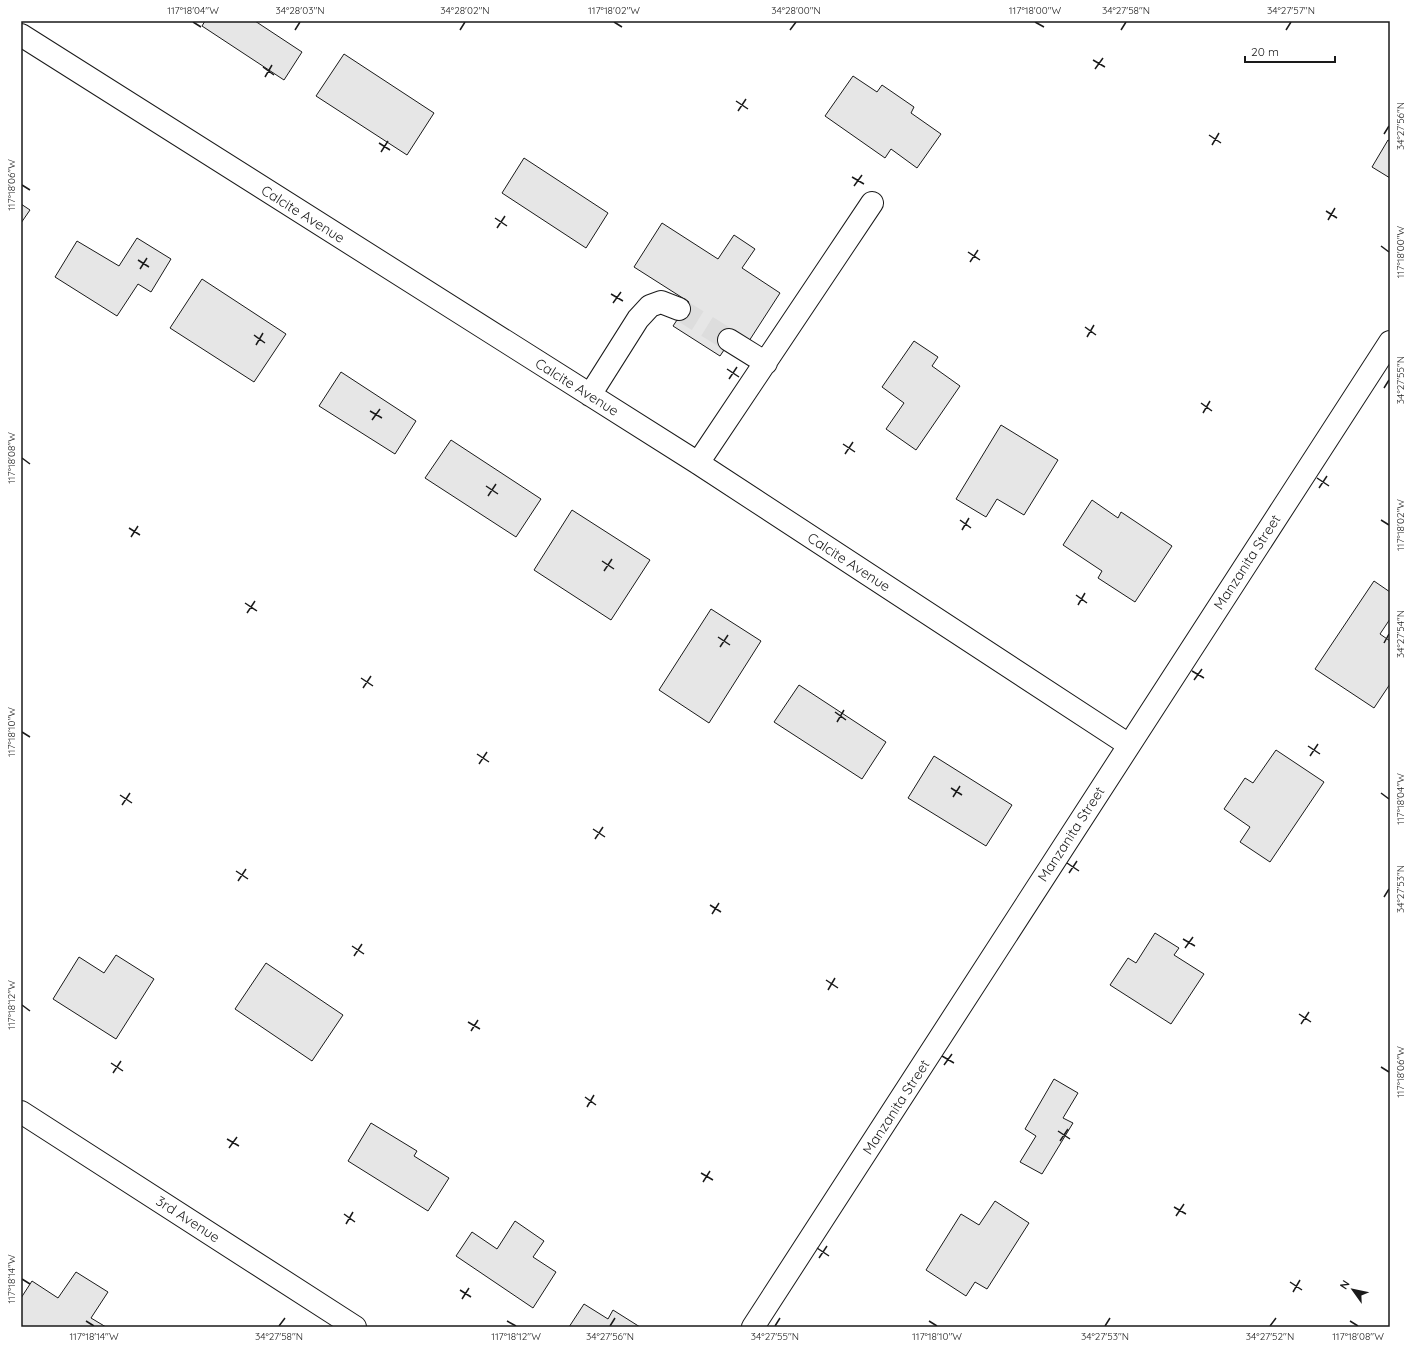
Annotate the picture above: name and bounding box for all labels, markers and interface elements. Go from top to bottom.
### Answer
text: 117°18'04"W [167,4,219,17]
text: 34°28'03"N [276,4,325,17]
text: 34°28'02"N [440,4,490,17]
text: 117°18'02"W [588,4,640,17]
text: 34°28'00"N [771,4,821,17]
text: 117°18'00"W [1009,4,1061,17]
text: 34°27'58"N [1102,4,1150,17]
text: 34°27'57"N [1267,4,1315,17]
scale bar [1245,38,1335,64]
text: 20 m [1251,44,1279,59]
text: 34°27'56"N [1394,102,1407,150]
text: 117°18'06"W [5,159,18,211]
street label: Calcite Avenue [258,181,348,247]
text: 117°18'00"W [1394,226,1407,278]
street label: Calcite Avenue [532,354,622,420]
text: 34°27'55"N [1394,356,1407,404]
text: 117°18'08"W [5,432,18,484]
text: 117°18'02"W [1394,499,1407,551]
street label: Manzanita Street [1210,511,1285,613]
street label: Calcite Avenue [804,529,894,596]
text: 34°27'54"N [1394,610,1407,658]
text: 117°18'10"W [5,707,18,757]
text: 117°18'04"W [1394,773,1407,825]
street label: Manzanita Street [1034,783,1109,885]
text: 34°27'53"N [1394,865,1407,913]
text: 117°18'12"W [5,980,18,1030]
text: 117°18'06"W [1394,1046,1407,1098]
street label: Manzanita Street [859,1056,934,1158]
street label: 3rd Avenue [153,1192,223,1246]
text: 117°18'14"W [5,1254,18,1304]
north arrow [1333,1270,1373,1310]
text: N [1337,1277,1353,1292]
text: 117°18'14"W [69,1330,119,1343]
text: 34°27'58"N [255,1330,303,1343]
text: 117°18'12"W [491,1330,541,1343]
text: 34°27'56"N [586,1330,634,1343]
text: 34°27'55"N [751,1330,799,1343]
text: 117°18'10"W [912,1330,962,1343]
text: 34°27'53"N [1081,1330,1129,1343]
text: 34°27'52"N [1246,1330,1294,1343]
text: 117°18'08"W [1332,1330,1384,1343]

